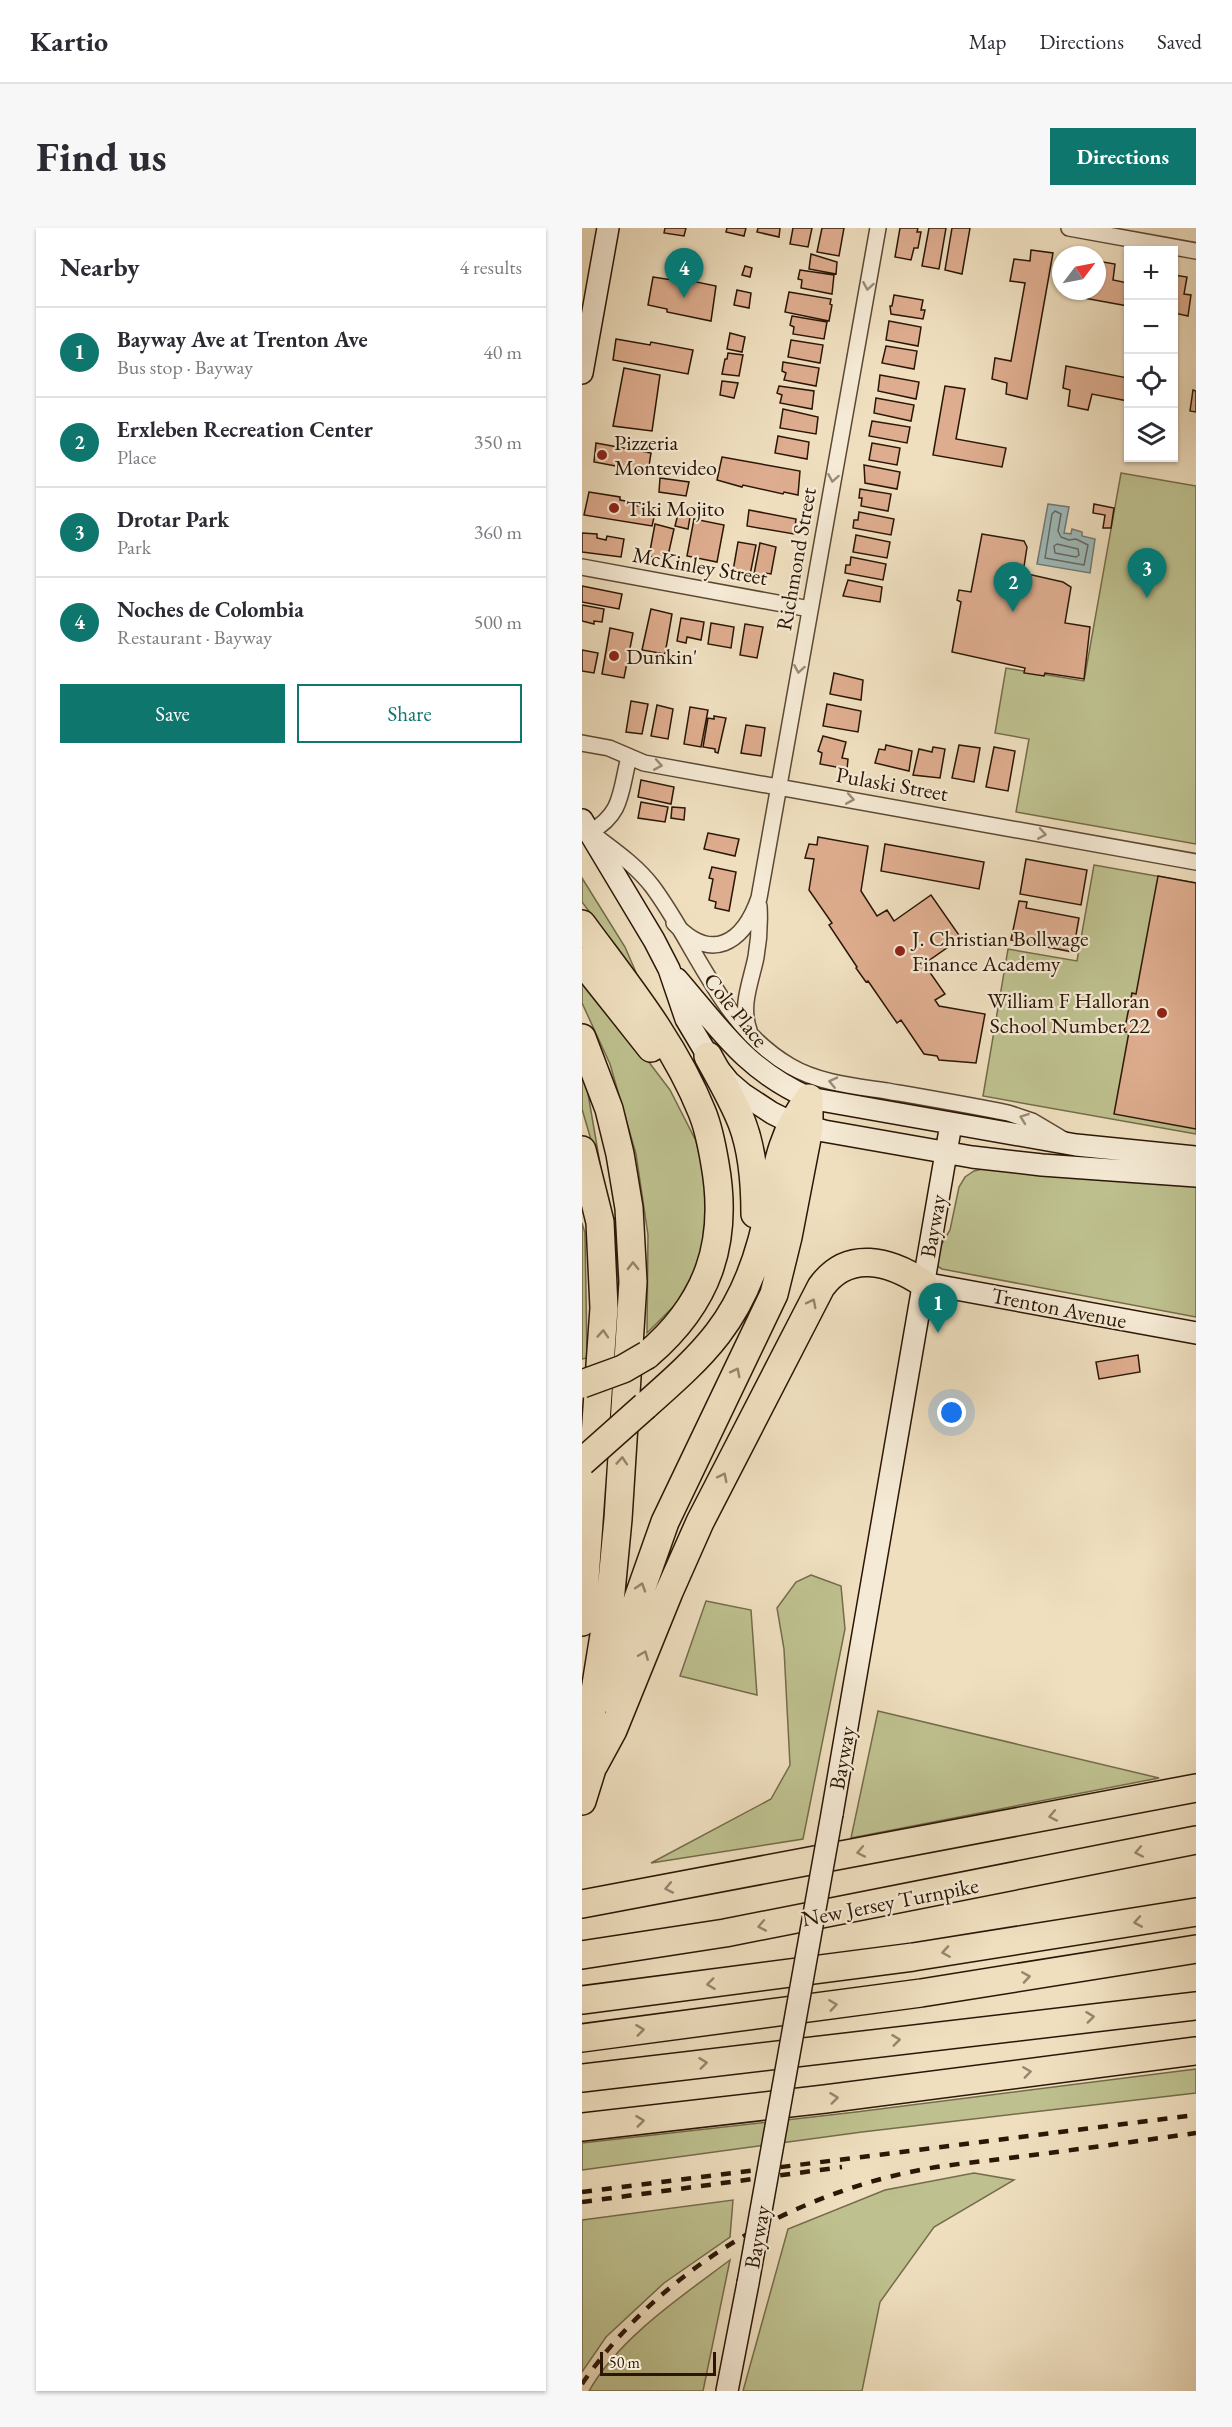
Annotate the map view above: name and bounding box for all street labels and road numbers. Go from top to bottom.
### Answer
street label: Richmond Street [769,485,823,633]
street label: McKinley Street [630,540,770,592]
street label: Pulaski Street [834,760,950,808]
street label: Cole Place [697,967,775,1054]
street label: Bayway [913,1192,953,1260]
street label: Trenton Avenue [989,1281,1129,1335]
street label: Bayway [822,1724,862,1792]
street label: New Jersey Turnpike [799,1871,981,1933]
street label: Bayway [737,2203,777,2271]

